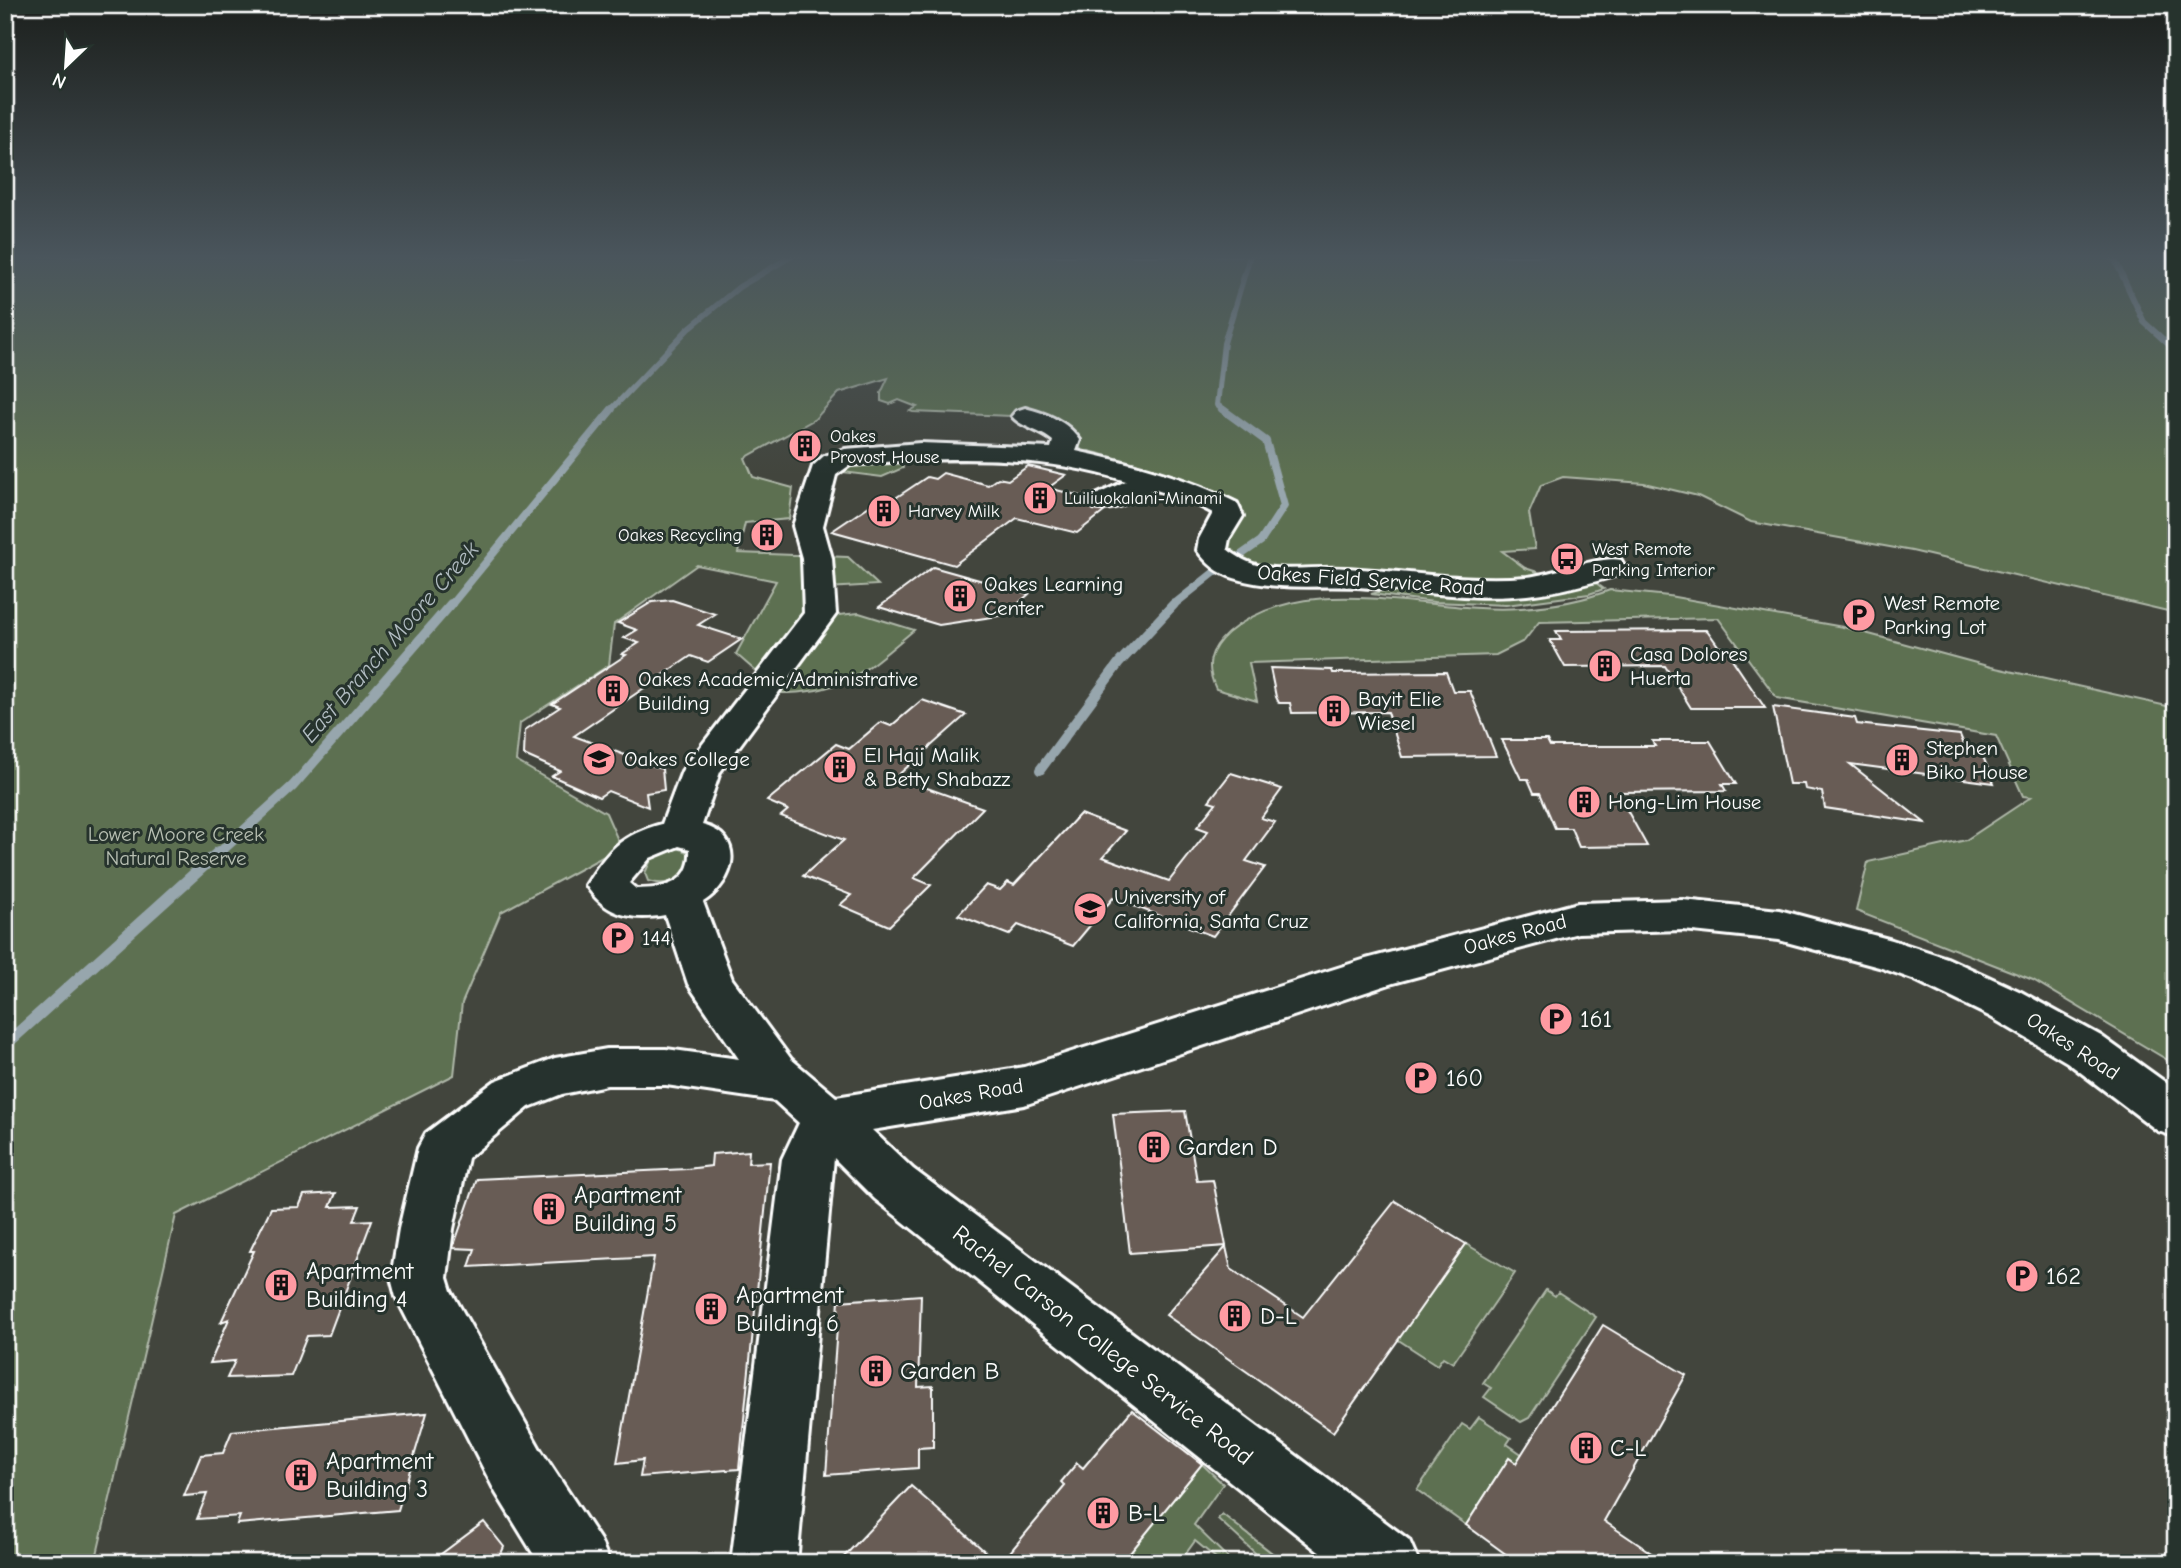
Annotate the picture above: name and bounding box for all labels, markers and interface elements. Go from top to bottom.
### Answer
north arrow [32,32,102,102]
text: N [49,68,70,93]
place label: Oakes Provost House [830,426,940,468]
building icon: Oakes Provost House [786,427,824,465]
building icon: Luiliuokalani-Minami [1021,479,1059,517]
place label: Luiliuokalani-Minami [1064,488,1222,509]
building icon: Harvey Milk [865,492,903,530]
place label: Harvey Milk [908,501,1000,522]
building icon: Oakes Recycling [748,516,786,554]
place label: Oakes Recycling [618,525,742,546]
water label: East Branch Moore Creek [296,536,485,748]
place label: West Remote Parking Interior [1592,539,1715,581]
bus stop icon: West Remote Parking Interior [1548,540,1586,578]
street label: Oakes Field Service Road [1257,560,1485,600]
place label: Oakes Learning Center [984,572,1123,620]
building icon: Oakes Learning Center [941,577,979,615]
place label: West Remote Parking Lot [1884,591,2000,639]
parking icon: West Remote Parking Lot [1840,596,1878,634]
place label: Casa Dolores Huerta [1630,642,1747,690]
building icon: Casa Dolores Huerta [1586,647,1624,685]
place label: Oakes Academic/Administrative Building [638,667,918,715]
building icon: Oakes Academic/Administrative Building [594,672,632,710]
place label: Bayit Elie Wiesel [1358,687,1442,735]
building icon: Bayit Elie Wiesel [1315,692,1353,730]
place label: Stephen Biko House [1926,736,2028,784]
school or university icon: Oakes College [580,740,618,778]
building icon: Stephen Biko House [1883,741,1921,779]
place label: El Hajj Malik & Betty Shabazz [864,743,1010,791]
place label: Oakes College [624,747,750,771]
building icon: El Hajj Malik & Betty Shabazz [821,748,859,786]
building icon: Hong-Lim House [1565,783,1603,821]
place label: Hong-Lim House [1608,790,1761,814]
park label: Lower Moore Creek Natural Reserve [88,822,264,870]
place label: University of California, Santa Cruz [1114,885,1308,933]
school or university icon: University of California, Santa Cruz [1071,890,1109,928]
street label: Oakes Road [1461,909,1569,959]
parking icon: 144 [599,919,637,957]
place label: 144 [642,926,671,950]
parking icon: 161 [1537,1000,1575,1038]
place label: 161 [1580,1005,1612,1033]
street label: Oakes Road [2022,1007,2124,1085]
parking icon: 160 [1402,1059,1440,1097]
place label: 160 [1446,1064,1483,1092]
street label: Oakes Road [917,1073,1025,1115]
building icon: Garden D [1135,1128,1173,1166]
place label: Garden D [1178,1133,1278,1161]
place label: Apartment Building 5 [574,1181,683,1237]
building icon: Apartment Building 5 [530,1190,568,1228]
street label: Rachel Carson College Service Road [947,1219,1259,1471]
place label: Apartment Building 4 [306,1257,415,1313]
parking icon: 162 [2003,1257,2041,1295]
place label: 162 [2046,1262,2081,1290]
building icon: Apartment Building 4 [262,1266,300,1304]
place label: Apartment Building 6 [736,1281,845,1337]
building icon: Apartment Building 6 [692,1290,730,1328]
building icon: D-L [1216,1297,1254,1335]
place label: D-L [1260,1302,1297,1330]
building icon: Garden B [857,1352,895,1390]
place label: Garden B [900,1357,999,1385]
building icon: C-L [1567,1429,1605,1467]
place label: C-L [1610,1434,1646,1462]
place label: Apartment Building 3 [326,1447,435,1503]
building icon: Apartment Building 3 [282,1456,320,1494]
building icon: B-L [1084,1494,1122,1532]
place label: B-L [1128,1499,1165,1527]

